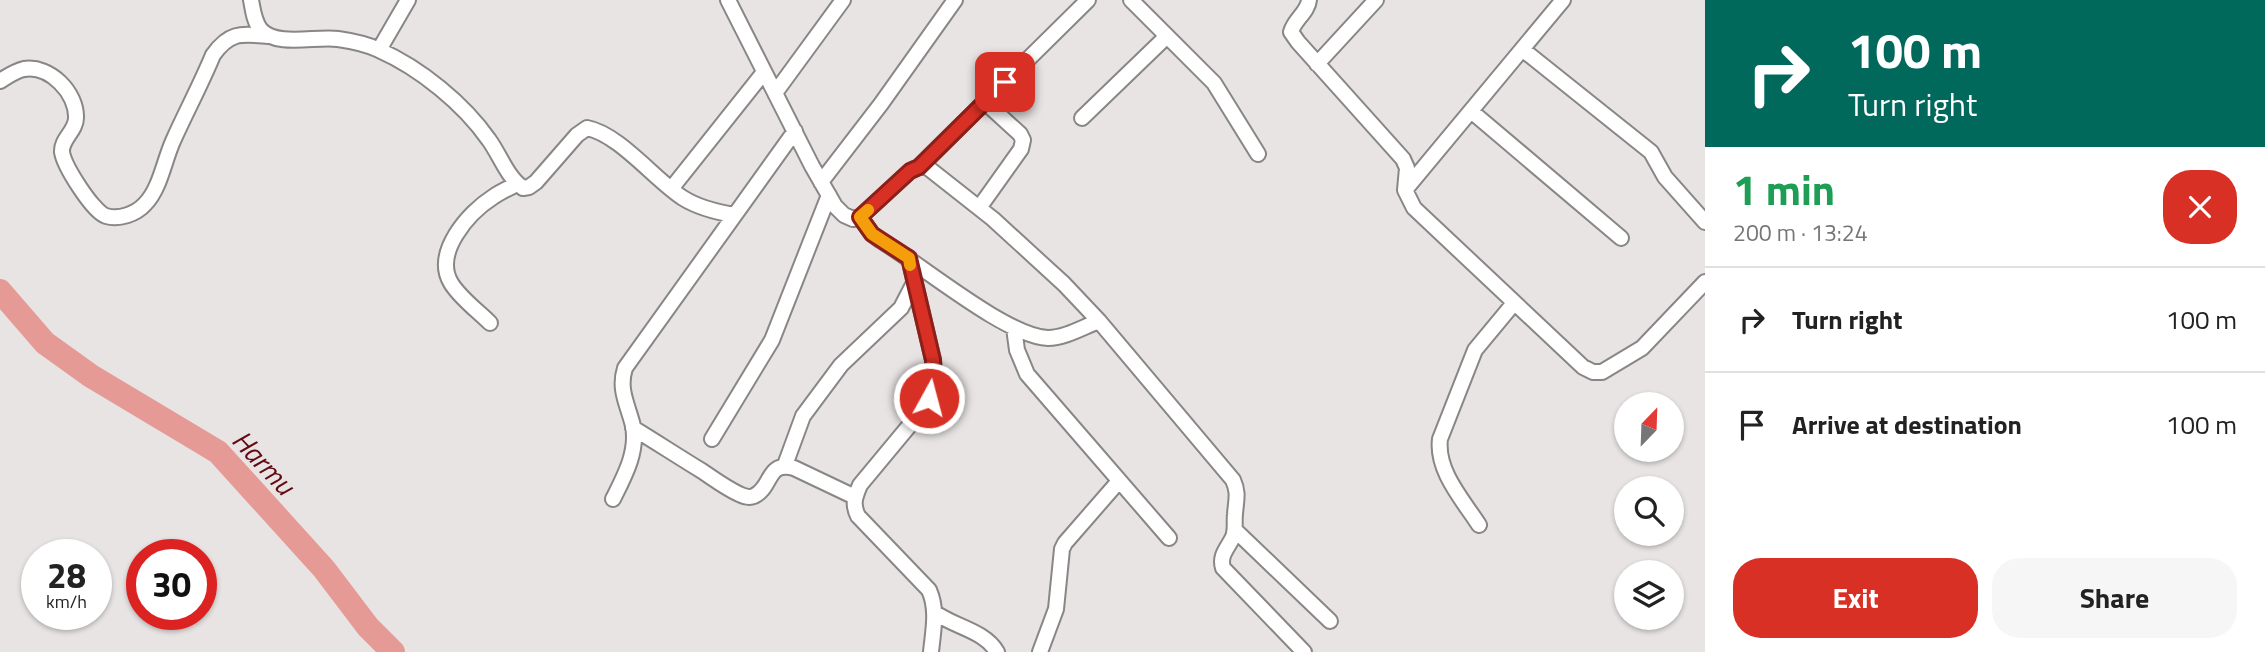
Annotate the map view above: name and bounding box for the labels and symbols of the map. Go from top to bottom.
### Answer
pin [975,52,1035,112]
position arrow [892,361,966,435]
north arrow [1614,392,1684,462]
water label: Harmu [222,420,307,506]
speed limit sign: 30 [126,539,217,630]

